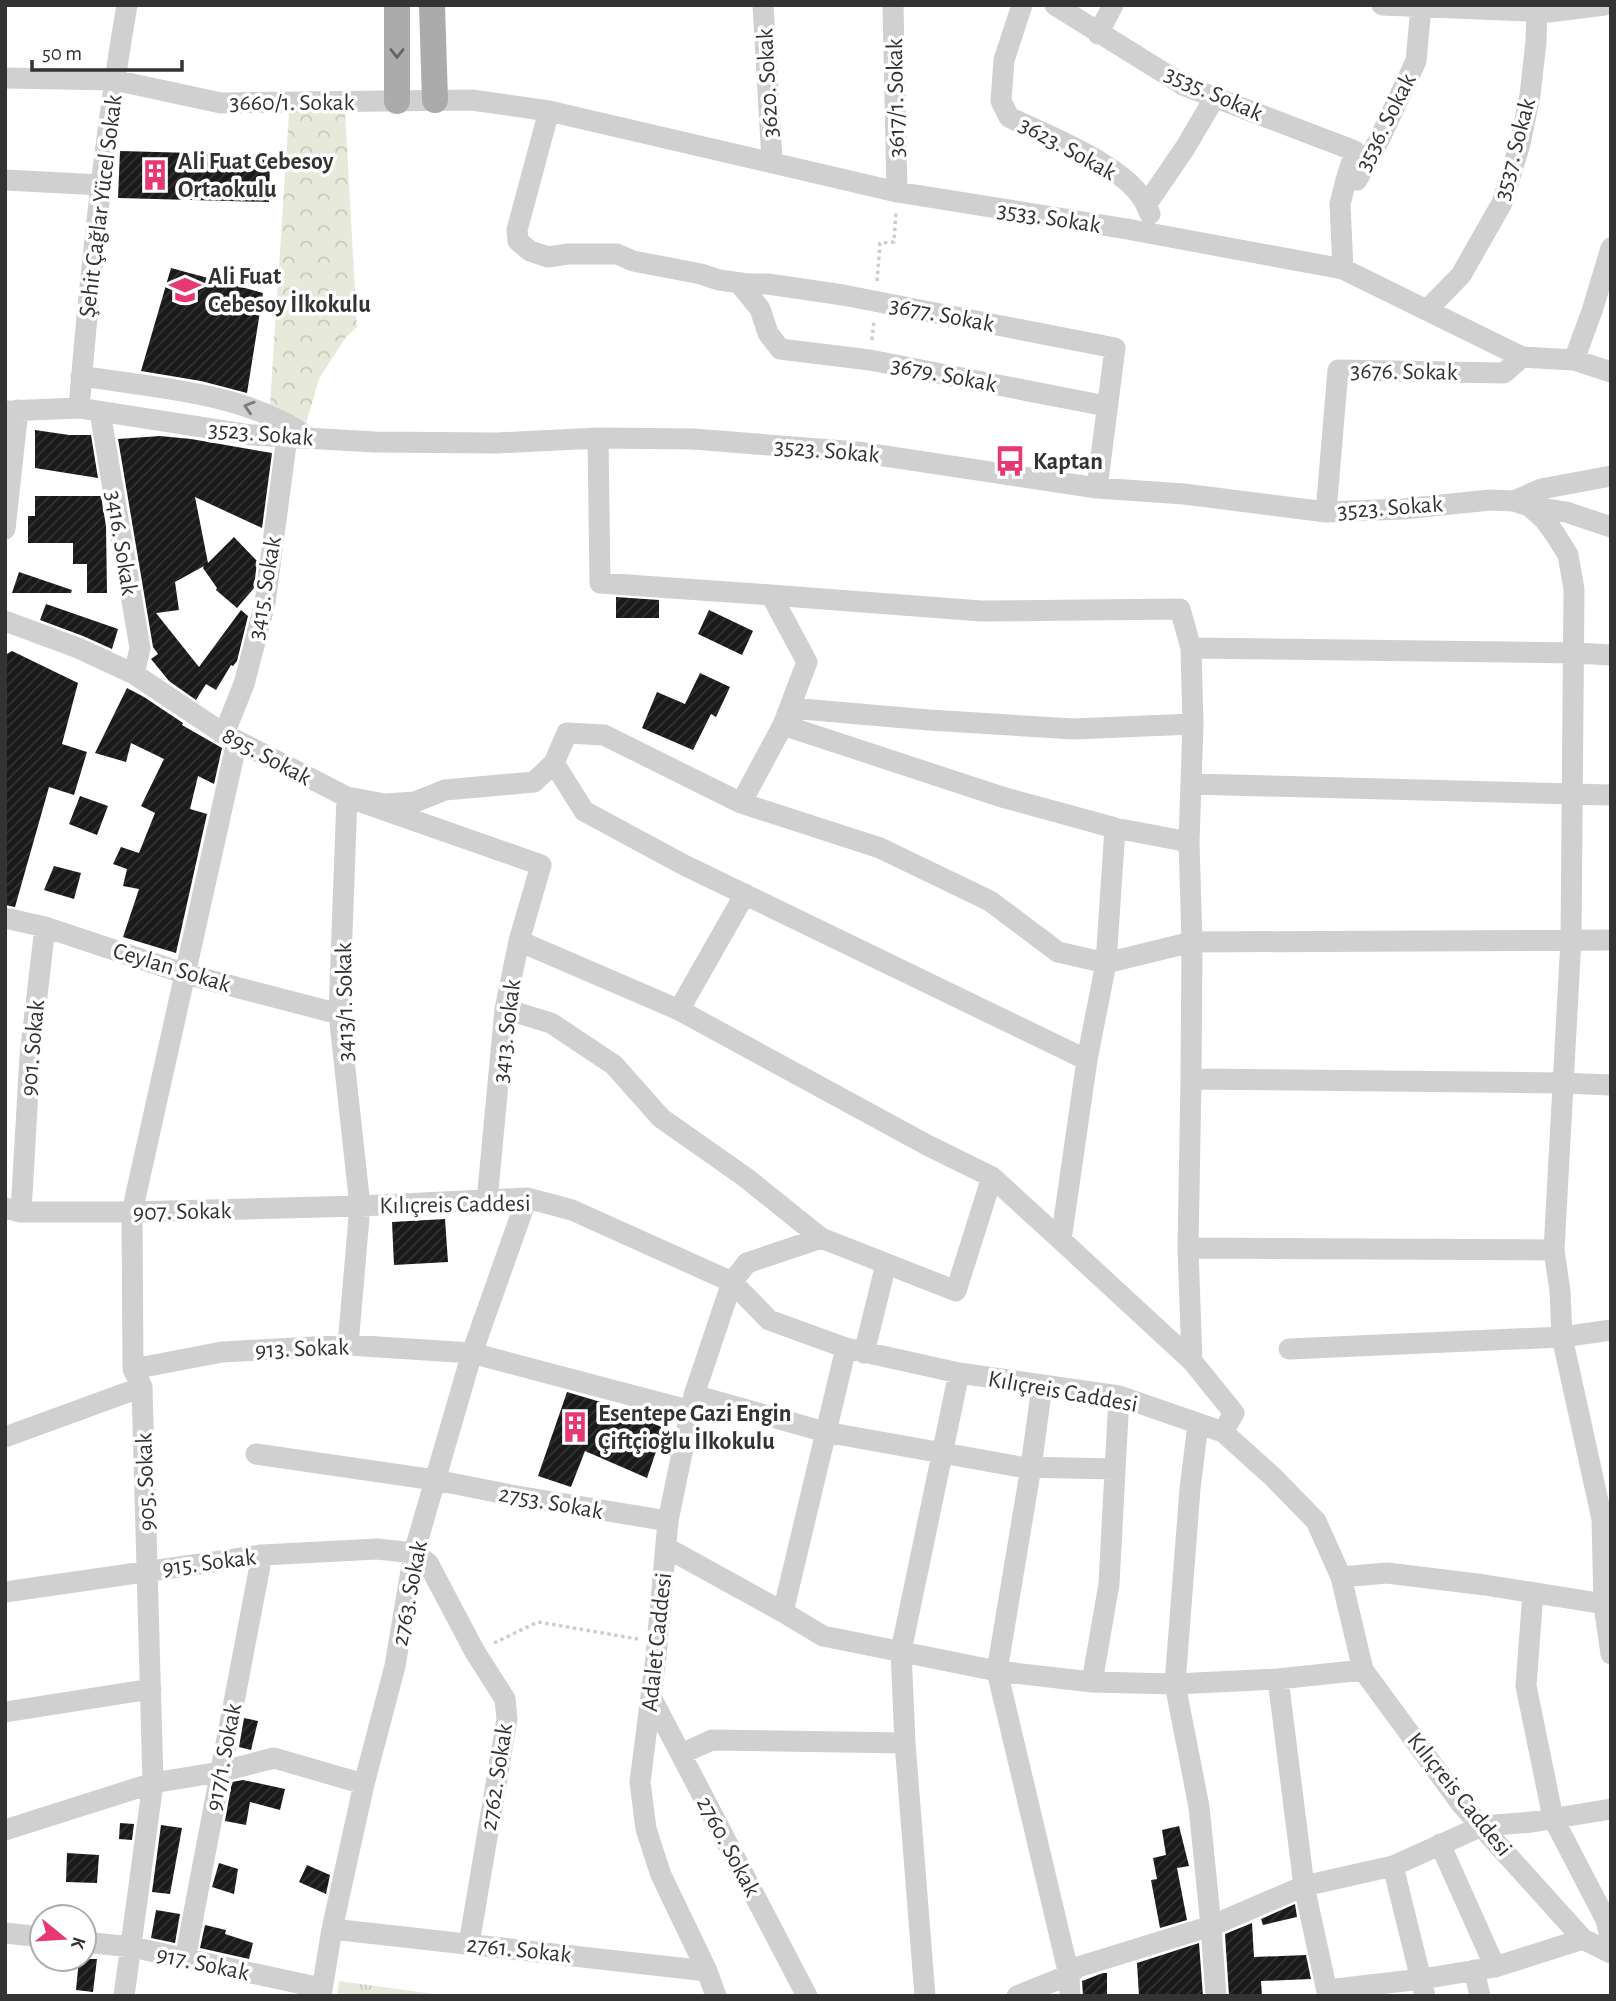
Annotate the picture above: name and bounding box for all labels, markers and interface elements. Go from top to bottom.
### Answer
scale bar [32,28,182,72]
street label: 3620. Sokak [753,28,783,138]
street label: 3617/1. Sokak [883,38,909,158]
text: 50 m [42,43,82,64]
one-way arrow [389,48,405,59]
street label: 3535. Sokak [1161,62,1266,126]
street label: 3536. Sokak [1351,70,1421,175]
street label: 3660/1. Sokak [230,91,354,115]
street label: Şehit Çağlar Yücel Sokak [75,93,127,319]
street label: 3537. Sokak [1490,96,1540,203]
street label: 3623. Sokak [1015,113,1120,185]
place label: Ali Fuat Cebesoy Ortaokulu [178,150,334,202]
building icon: Ali Fuat Cebesoy Ortaokulu [138,158,172,192]
street label: 3533. Sokak [995,198,1102,238]
place label: Ali Fuat Cebesoy İlkokulu [208,265,371,317]
school or university icon: Ali Fuat Cebesoy İlkokulu [168,273,202,307]
street label: 3677. Sokak [888,293,996,337]
street label: 3679. Sokak [889,353,999,397]
street label: 3676. Sokak [1350,359,1458,385]
one-way arrow [243,401,255,416]
street label: 3523. Sokak [207,417,314,451]
street label: 3523. Sokak [773,434,880,468]
bus stop icon: Kaptan [993,444,1027,478]
place label: Kaptan [1033,450,1103,474]
street label: 3416. Sokak [101,489,141,597]
street label: 3523. Sokak [1337,492,1443,524]
street label: 3415. Sokak [244,535,286,642]
street label: 895. Sokak [218,723,315,790]
street label: Ceylan Sokak [110,939,233,997]
street label: 3413/1. Sokak [332,942,358,1062]
street label: 3413. Sokak [489,978,525,1084]
street label: 901. Sokak [17,999,49,1097]
street label: Kılıçreis Caddesi [379,1192,531,1218]
street label: 907. Sokak [133,1199,232,1225]
street label: 913. Sokak [255,1335,349,1363]
street label: Kılıçreis Caddesi [986,1367,1139,1417]
place label: Esentepe Gazi Engin Çiftçioğlu İlkokulu [598,1402,791,1454]
building icon: Esentepe Gazi Engin Çiftçioğlu İlkokulu [558,1410,592,1444]
street label: 905. Sokak [132,1432,160,1532]
street label: 2753. Sokak [497,1482,605,1524]
street label: 2763. Sokak [388,1538,432,1648]
street label: 915. Sokak [161,1545,257,1581]
street label: Adalet Caddesi [638,1571,676,1713]
street label: 917/1. Sokak [202,1701,246,1813]
street label: 2762. Sokak [477,1722,517,1832]
street label: Kılıçreis Caddesi [1402,1728,1516,1861]
street label: 2760. Sokak [692,1793,764,1900]
north arrow [28,1903,98,1973]
street label: 2761. Sokak [465,1933,572,1967]
text: K [67,1935,88,1952]
street label: 917. Sokak [154,1942,251,1986]

